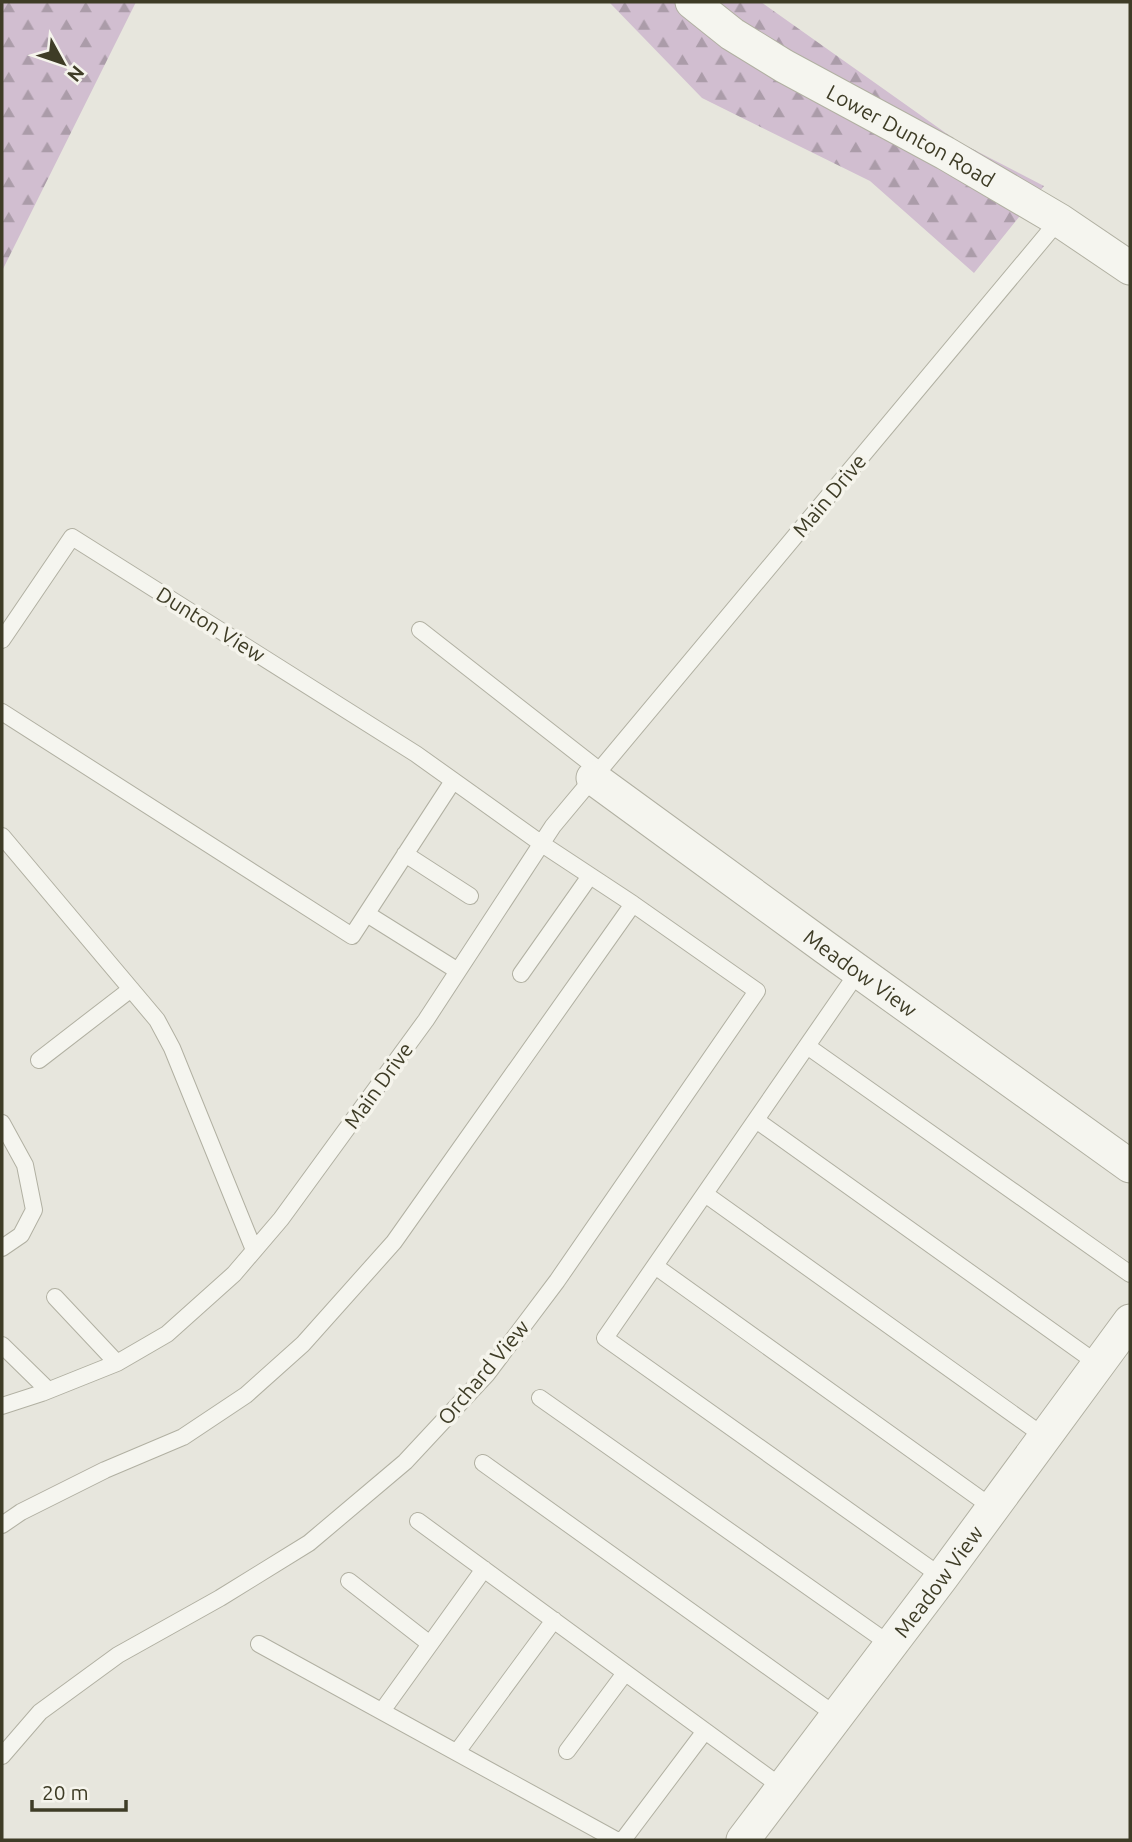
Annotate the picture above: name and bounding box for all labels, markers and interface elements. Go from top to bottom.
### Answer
north arrow [28,28,98,98]
text: N [63,61,89,86]
street label: Lower Dunton Road [823,80,999,192]
street label: Main Drive [787,449,871,541]
street label: Dunton View [152,581,270,667]
street label: Meadow View [799,924,922,1021]
street label: Main Drive [339,1037,417,1133]
street label: Orchard View [432,1315,534,1429]
street label: Meadow View [889,1521,988,1642]
scale bar [32,1769,126,1813]
text: 20 m [42,1780,89,1804]

